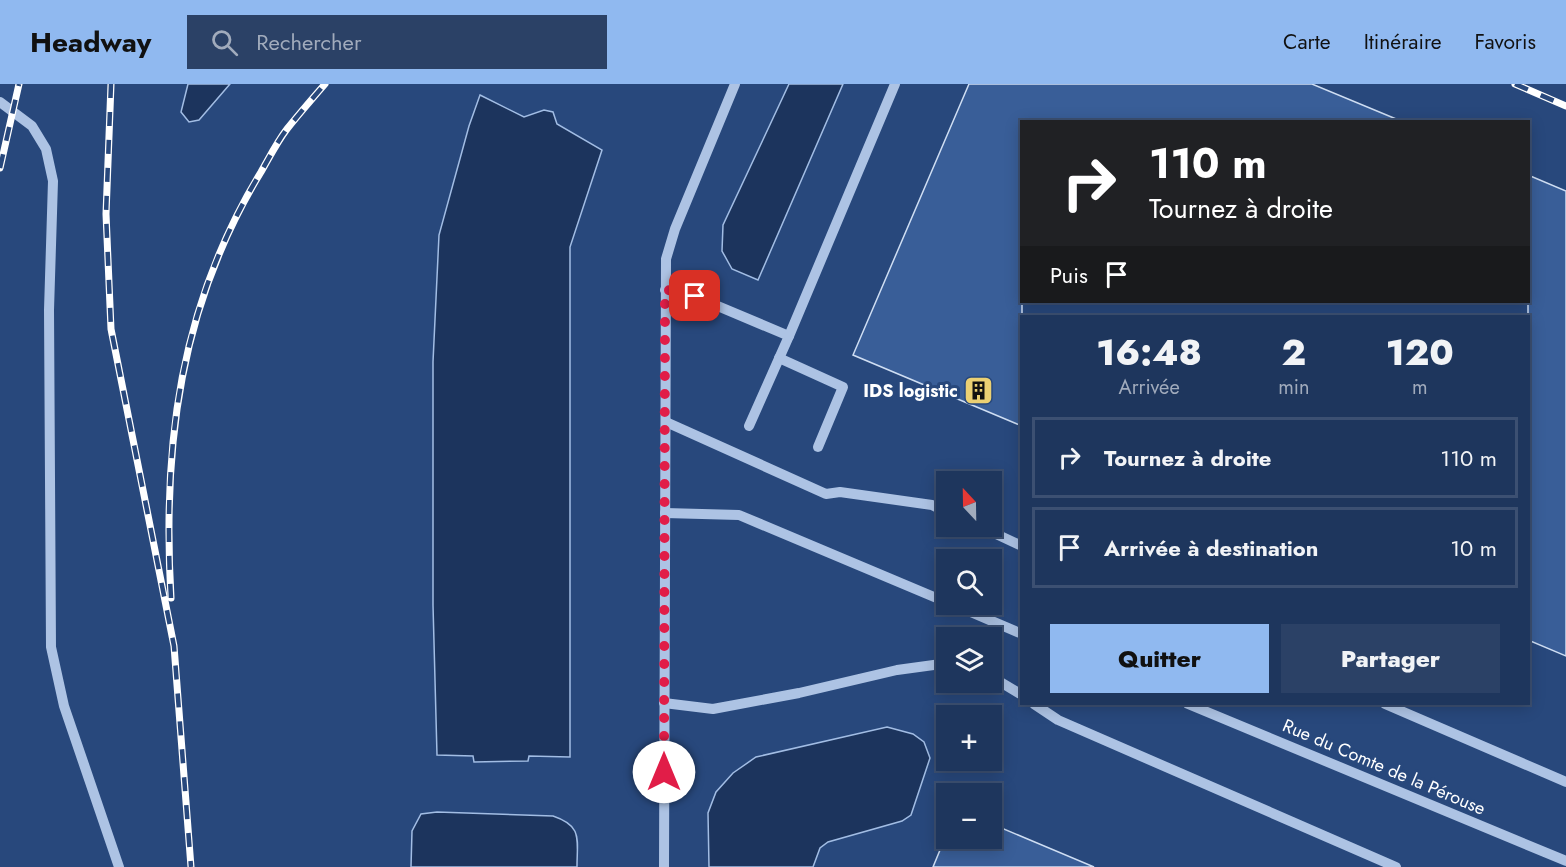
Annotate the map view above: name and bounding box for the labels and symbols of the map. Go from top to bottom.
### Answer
pin [669,270,720,321]
building icon: IDS logistic [963,375,995,407]
place label: IDS logistic [863,378,958,404]
north arrow [936,471,1002,537]
street label: Rue du Comte de la Pérouse [1279,712,1489,822]
position arrow [632,740,696,804]

